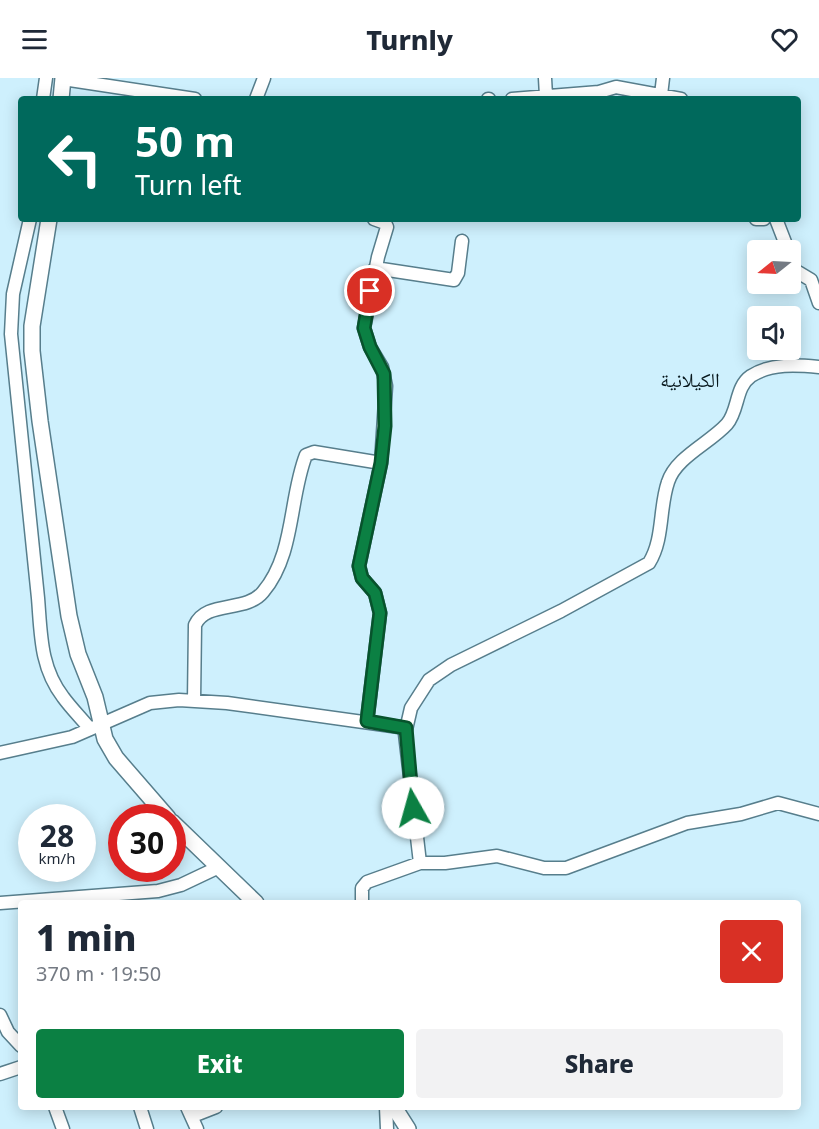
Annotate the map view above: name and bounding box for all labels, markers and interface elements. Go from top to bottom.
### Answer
text: Turnly [366,21,453,58]
icon: menu [18,23,51,56]
icon: heart [768,23,801,56]
text: 50 m [135,112,235,169]
icon: left [36,120,114,198]
text: Turn left [135,166,241,203]
north arrow [747,240,801,294]
map controls [747,240,801,360]
pin [344,265,395,316]
icon: arrive [353,274,386,307]
button: sound [747,306,801,360]
district label: الكيلانية [660,366,720,393]
position arrow [381,776,445,840]
speed limit sign: 30 [108,804,186,882]
text: 28 [40,815,74,856]
text: km/h [39,848,75,868]
text: 1 min [36,913,137,962]
button: close [720,920,783,983]
text: 370 m · 19:50 [36,960,161,987]
button: Exit [36,1029,404,1098]
button: Share [416,1029,783,1098]

